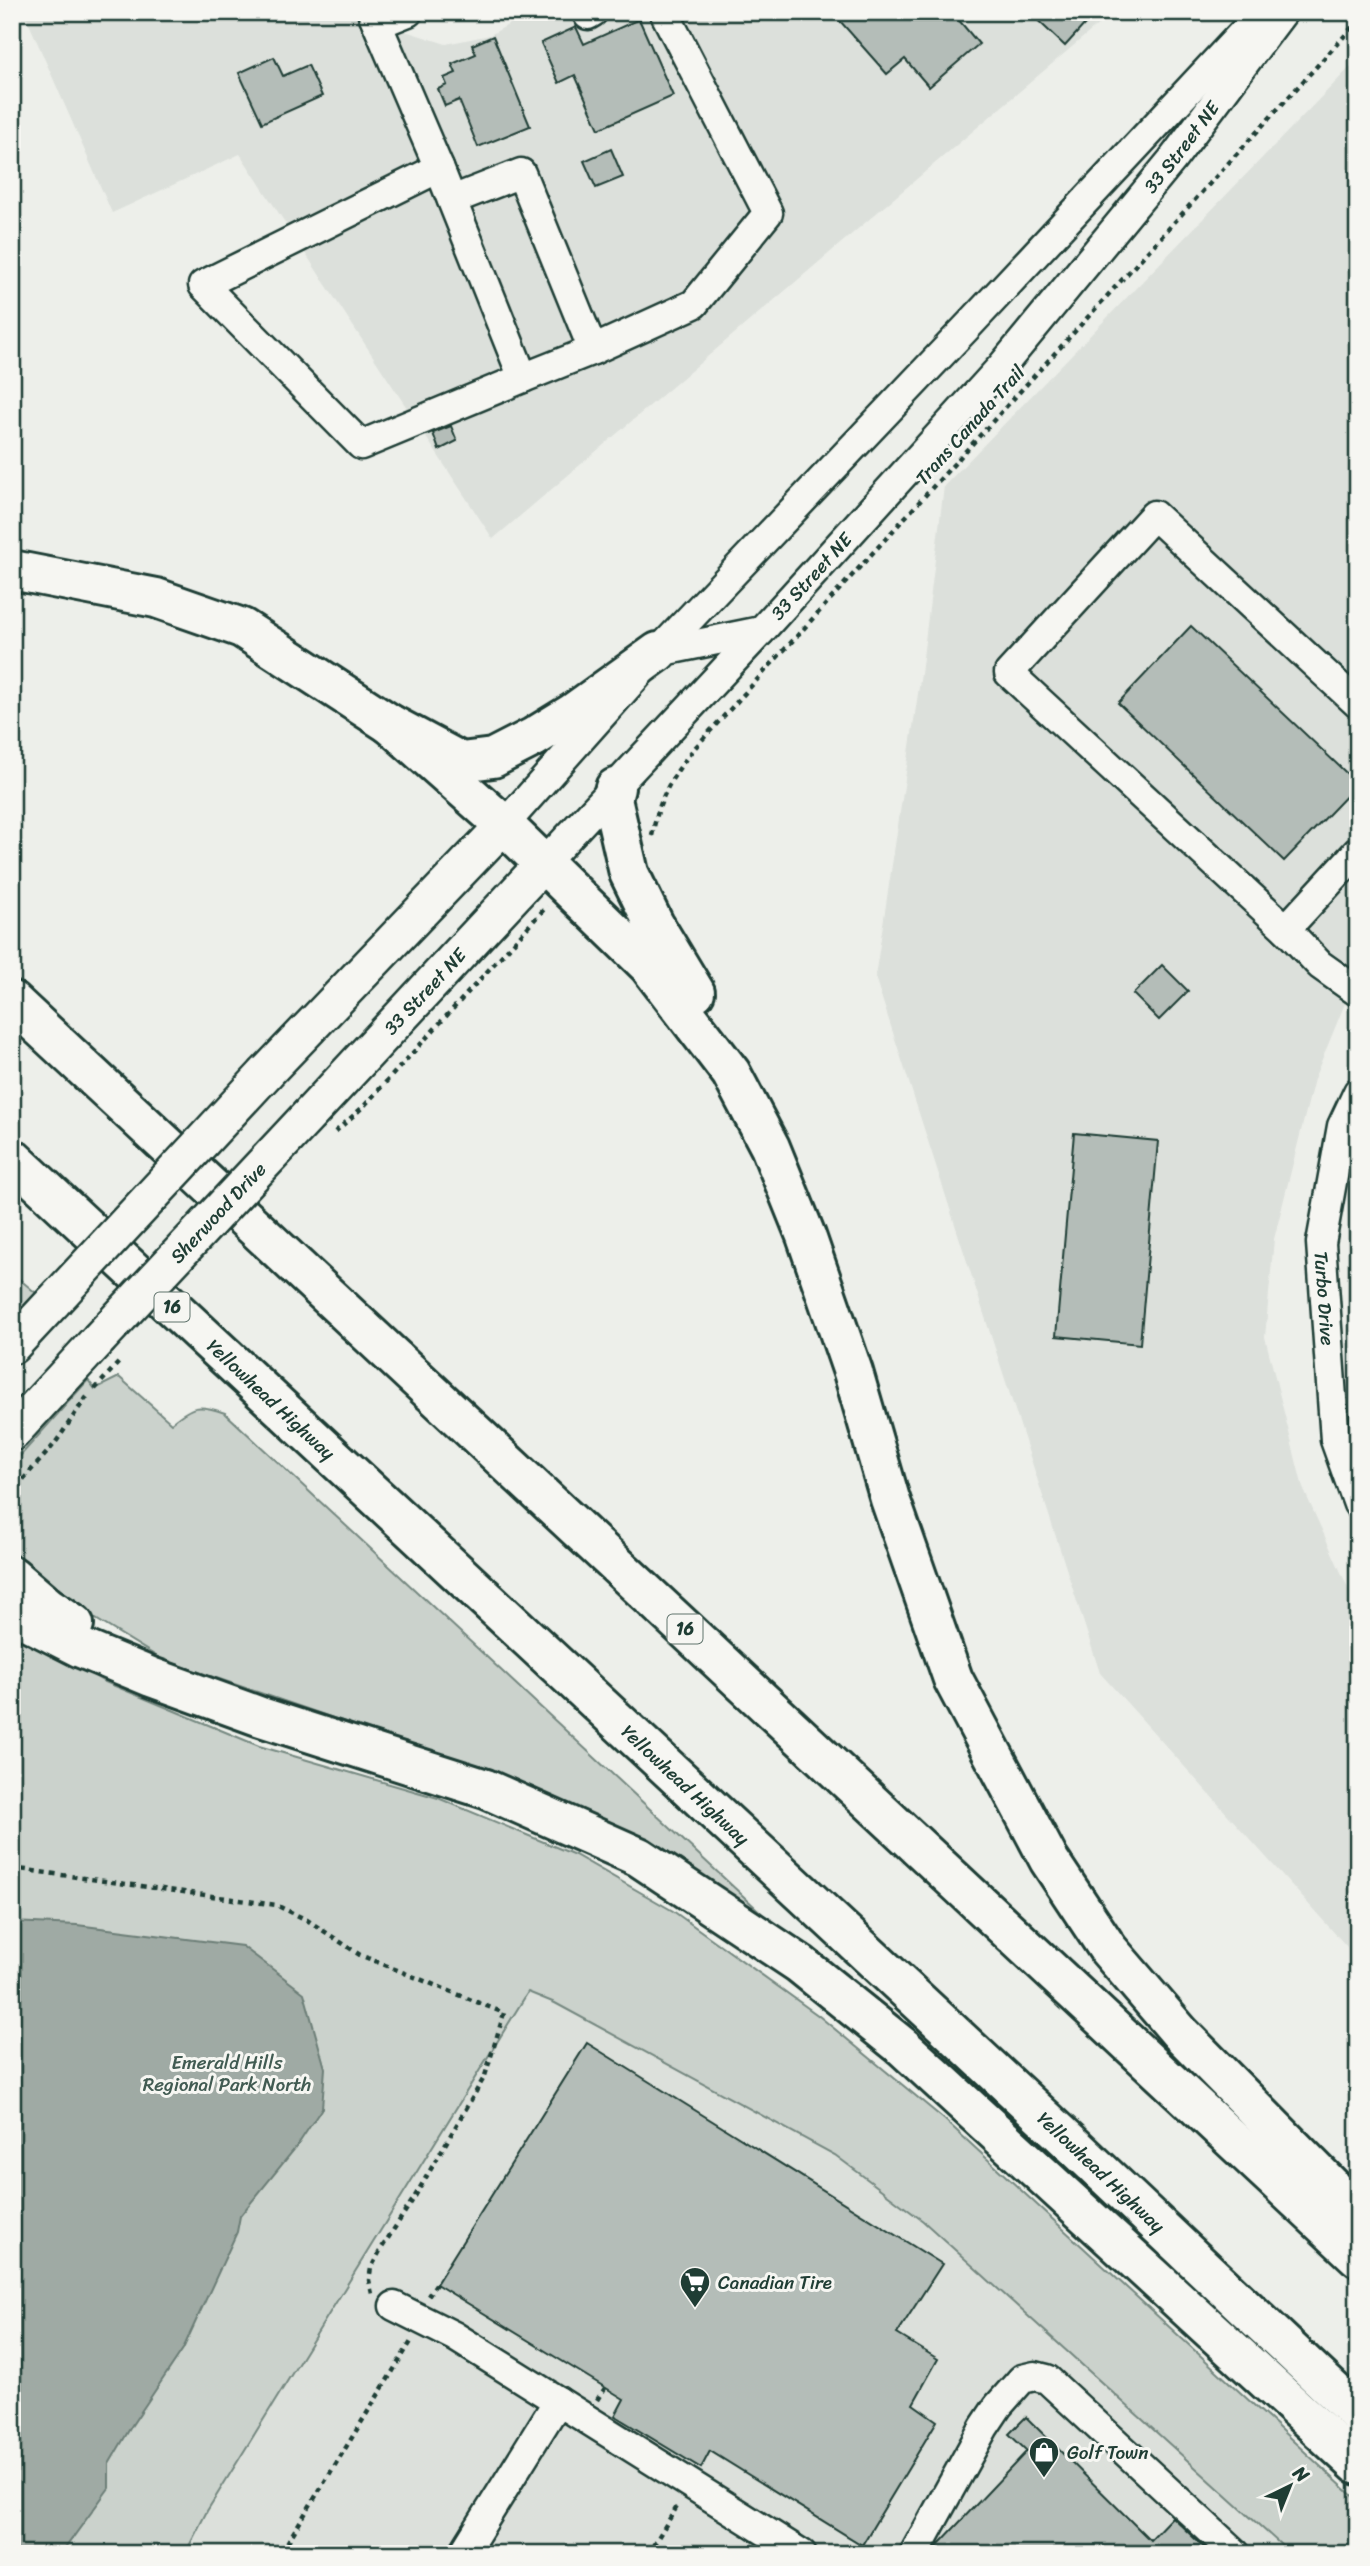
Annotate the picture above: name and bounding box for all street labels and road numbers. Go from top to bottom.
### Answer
street label: 33 Street NE [1135,92,1229,200]
street label: Trans Canada Trail [907,357,1034,493]
street label: 33 Street NE [762,523,861,628]
street label: 33 Street NE [375,939,475,1043]
street label: Sherwood Drive [161,1154,274,1271]
street label: Turbo Drive [1305,1250,1345,1347]
road number: 16 [154,1292,190,1322]
street label: Yellowhead Highway [199,1330,343,1468]
road number: 16 [668,1614,702,1644]
street label: Yellowhead Highway [614,1716,758,1853]
street label: Yellowhead Highway [1029,2103,1173,2241]

